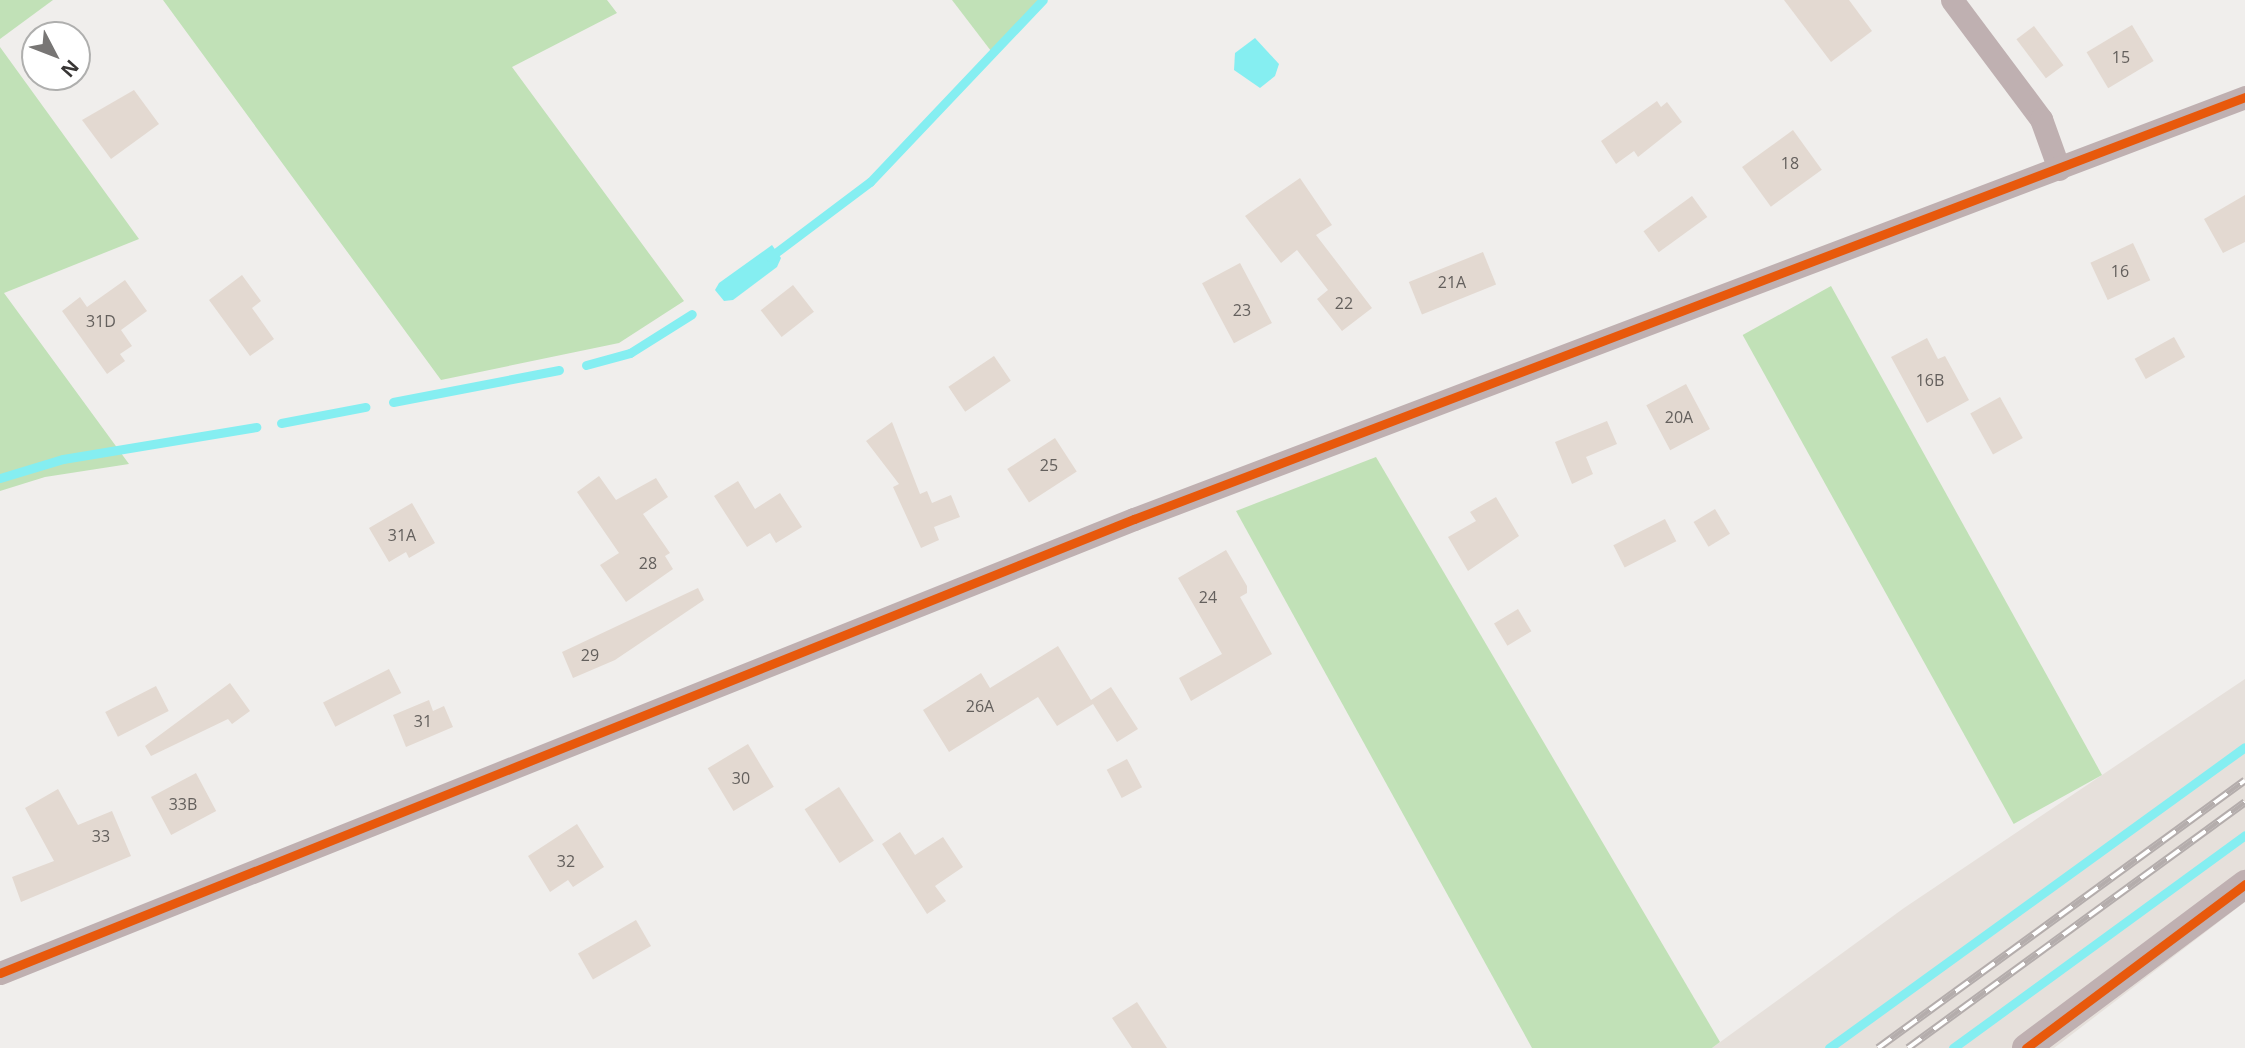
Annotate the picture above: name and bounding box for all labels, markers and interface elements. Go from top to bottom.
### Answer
north arrow [21,21,91,91]
house number: 15 [2112,47,2130,67]
text: N [55,54,85,83]
house number: 18 [1781,153,1799,173]
house number: 16 [2111,261,2129,281]
house number: 21A [1438,272,1466,292]
house number: 22 [1335,293,1353,313]
house number: 23 [1233,300,1251,320]
house number: 31D [86,311,116,331]
house number: 16B [1916,370,1944,390]
house number: 20A [1665,407,1693,427]
house number: 25 [1040,455,1058,475]
house number: 31A [388,525,416,545]
house number: 28 [639,553,657,573]
house number: 24 [1199,587,1217,607]
house number: 29 [581,645,599,665]
house number: 26A [966,696,994,716]
house number: 31 [414,711,432,731]
house number: 30 [732,768,750,788]
house number: 33B [169,794,197,814]
house number: 33 [92,826,110,846]
house number: 32 [557,851,575,871]

